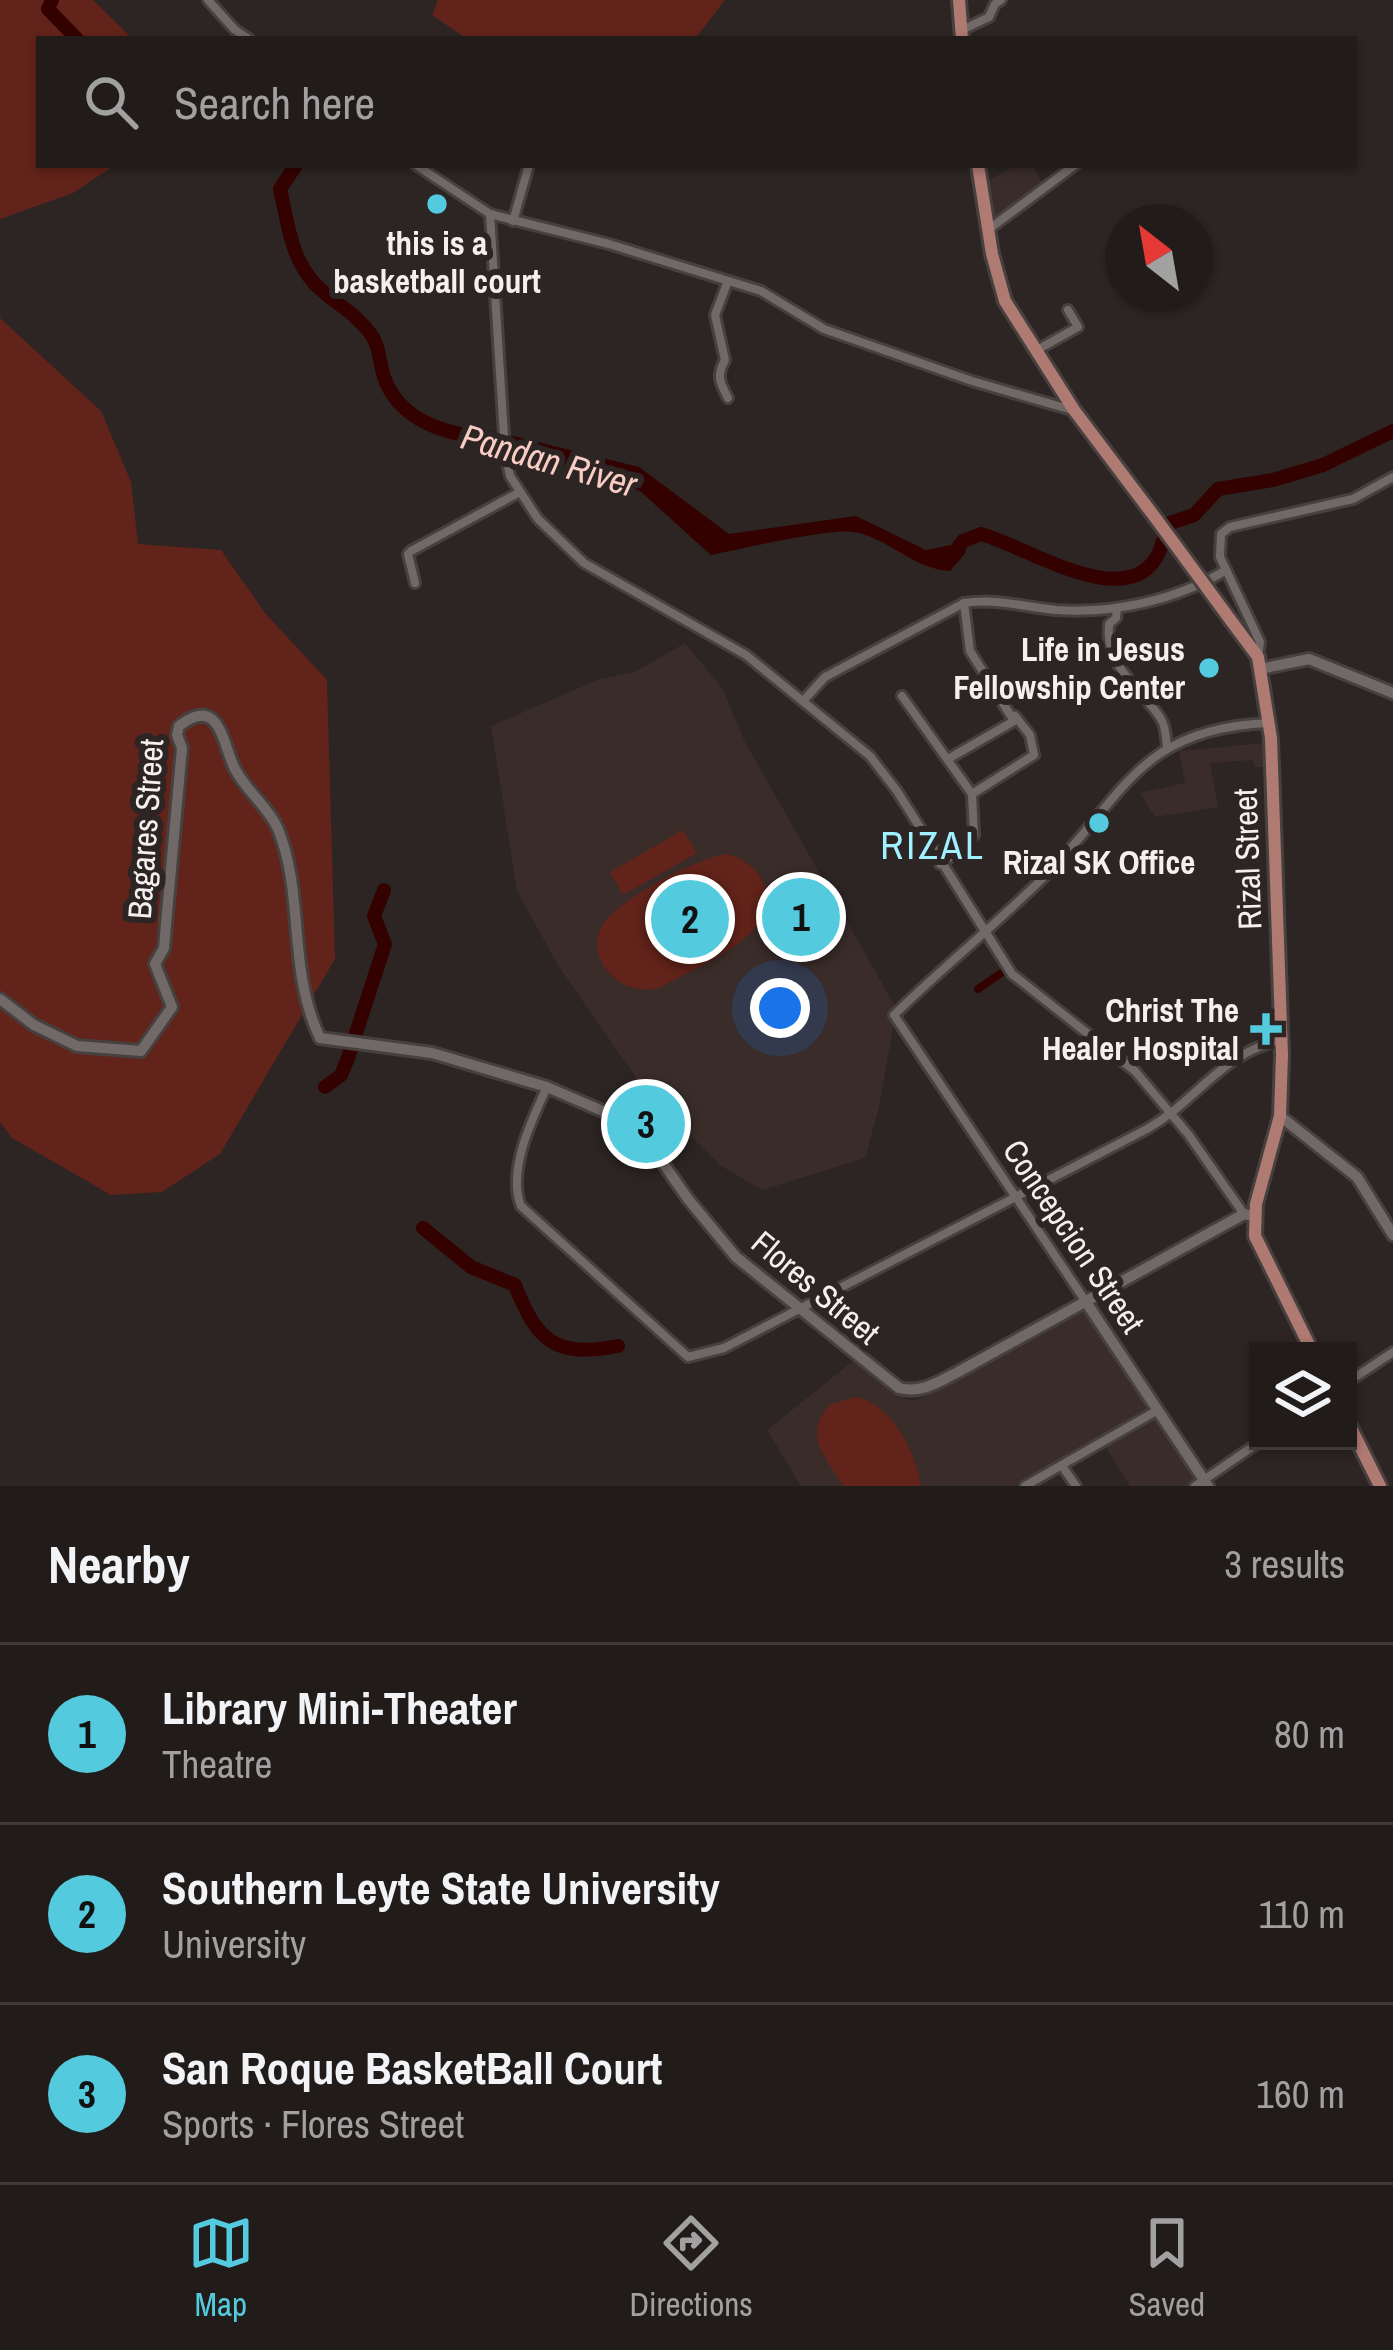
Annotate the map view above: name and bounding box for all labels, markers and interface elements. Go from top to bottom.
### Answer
search box [36,36,1357,168]
icon: search [78,69,144,135]
text: Search here [174,72,375,133]
marker: this is a basketball court [424,191,450,217]
north arrow [1105,204,1213,312]
place label: this is a basketball court [333,221,541,303]
water label: Pandan River [456,412,643,508]
place label: Life in Jesus Fellowship Center [953,627,1185,709]
marker: Life in Jesus Fellowship Center [1196,655,1222,681]
street label: Bagares Street [117,737,173,921]
street label: Rizal Street [1223,788,1271,930]
marker: Rizal SK Office [1086,810,1112,836]
district label: RIZAL [880,819,986,871]
place label: Rizal SK Office [1003,840,1195,884]
pin: 1 [762,872,840,962]
pin: 2 [651,874,729,964]
your location [750,978,810,1038]
place label: Christ The Healer Hospital [1042,988,1239,1070]
marker: Christ The Healer Hospital [1250,1013,1282,1045]
pin: 3 [607,1079,685,1169]
street label: Concepcion Street [993,1131,1155,1341]
street label: Flores Street [743,1220,889,1354]
map controls [1249,1342,1357,1450]
button: layers [1249,1342,1357,1450]
text: Nearby [48,1530,190,1599]
text: 3 results [1224,1538,1345,1590]
text: Library Mini-Theater [162,1677,517,1738]
text: 1 [78,1708,96,1760]
text: 80 m [1274,1708,1345,1760]
text: Theatre [162,1738,272,1790]
text: Southern Leyte State University [162,1857,720,1918]
text: 2 [78,1888,96,1940]
text: 110 m [1258,1888,1345,1940]
text: University [162,1918,306,1970]
text: San Roque BasketBall Court [162,2037,662,2098]
text: 3 [78,2068,96,2120]
text: 160 m [1256,2068,1345,2120]
text: Sports · Flores Street [162,2098,464,2150]
tab: Map [188,2210,254,2326]
tab: Directions [629,2210,753,2326]
tab: Saved [1128,2210,1205,2326]

